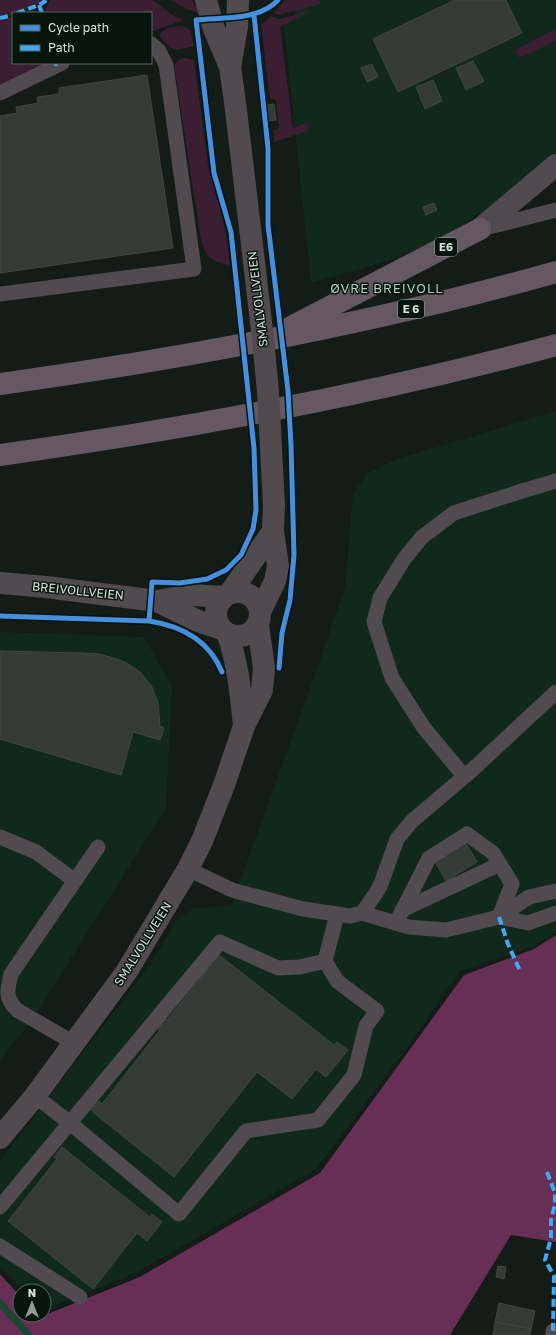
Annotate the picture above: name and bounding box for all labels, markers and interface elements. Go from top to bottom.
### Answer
legend [12,12,152,64]
text: Cycle path [48,20,109,35]
text: Path [48,40,75,55]
road number: E6 [435,238,457,256]
street label: SMALVOLLVEIEN [244,250,271,348]
district label: ØVRE BREIVOLL [330,280,444,296]
road number: E 6 [398,300,424,318]
street label: BREIVOLLVEIEN [32,578,125,603]
street label: SMALVOLLVEIEN [111,899,174,989]
north arrow [12,1283,52,1323]
text: N [28,1286,36,1299]

